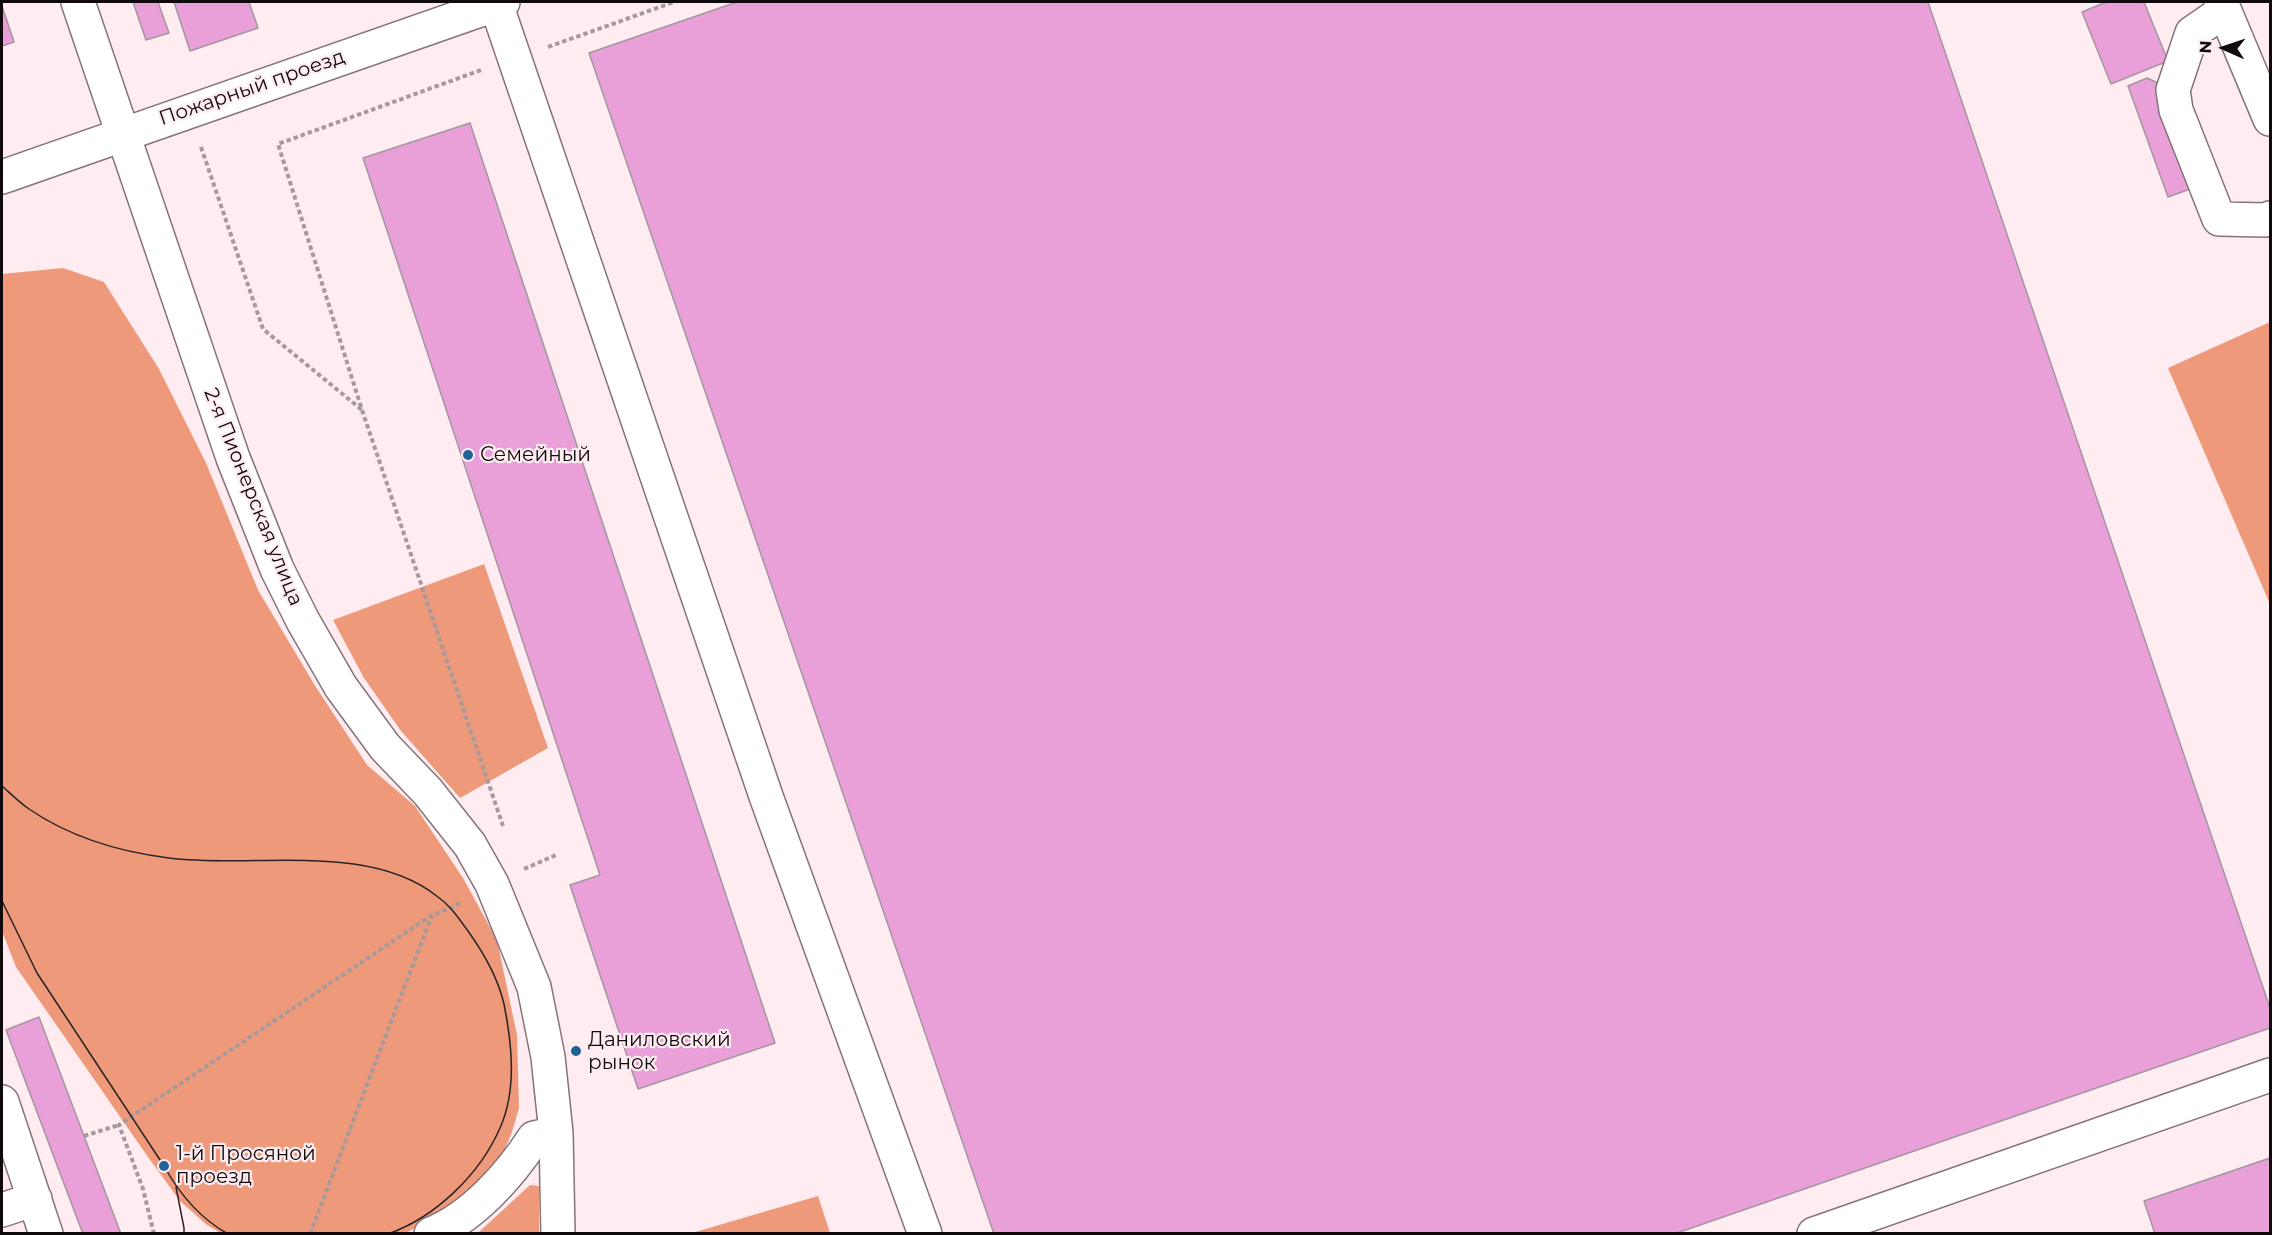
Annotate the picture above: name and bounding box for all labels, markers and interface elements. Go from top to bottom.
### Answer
north arrow [2194,18,2254,78]
text: N [2196,40,2215,54]
street label: Пожарный проезд [156,45,348,131]
street label: 2-я Пионерская улица [198,385,308,609]
place label: Семейный [480,443,591,467]
marker: Семейный [461,448,475,462]
place label: Даниловский рынок [588,1028,731,1075]
marker: Даниловский рынок [569,1044,583,1058]
place label: 1-й Просяной проезд [176,1142,316,1189]
marker: 1-й Просяной проезд [157,1159,171,1173]

